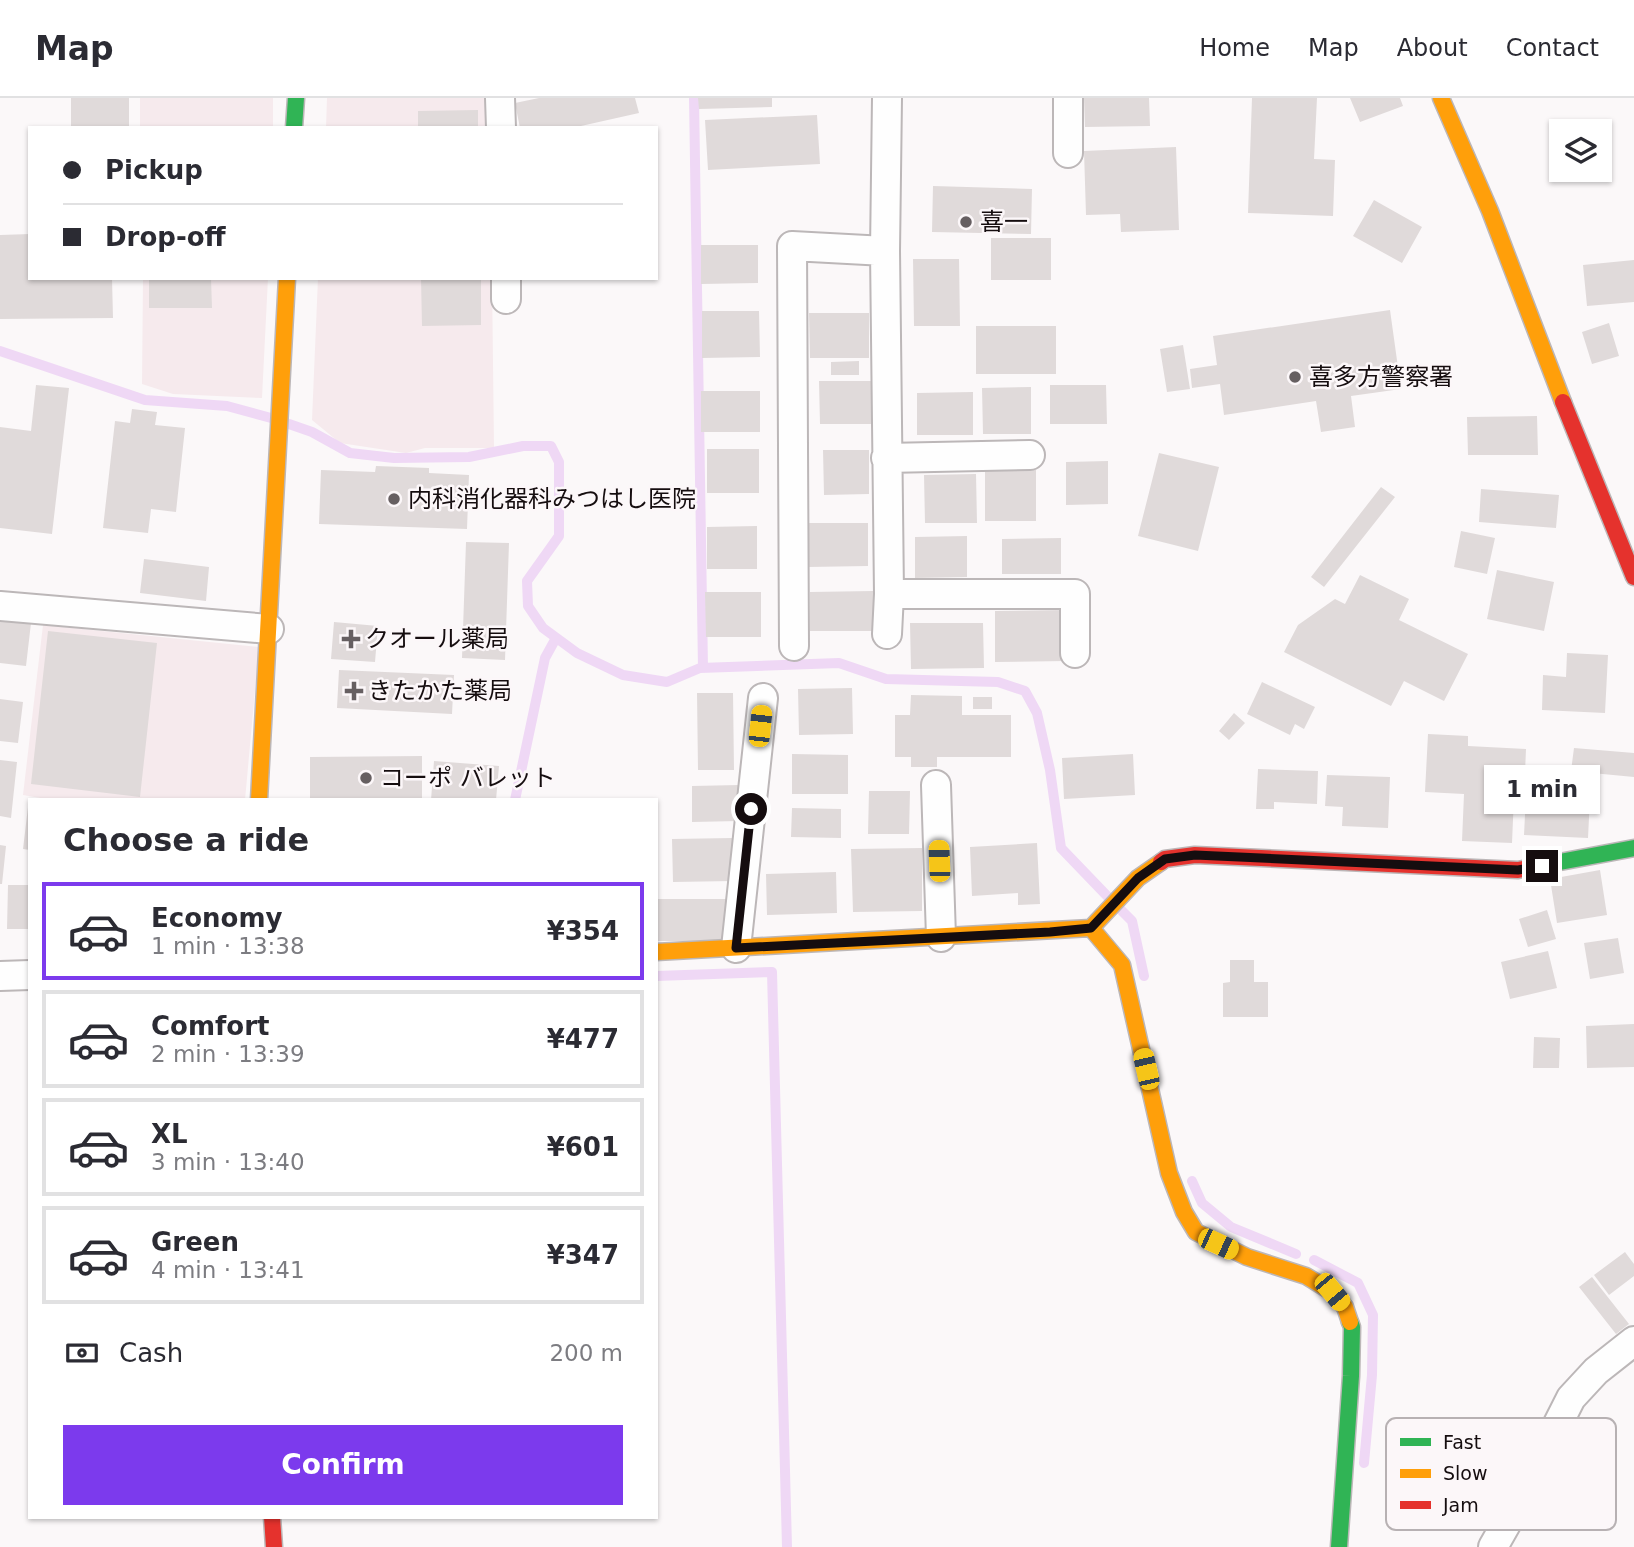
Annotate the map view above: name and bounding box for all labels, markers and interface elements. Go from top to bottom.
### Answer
text: Map [35,29,114,68]
text: Home [1199,34,1270,62]
text: Map [1308,34,1359,62]
text: About [1397,34,1468,62]
text: Contact [1506,34,1599,62]
map controls [1549,119,1612,182]
button: layers [1549,119,1612,182]
text: Pickup [105,155,203,185]
place label: 喜一 [980,208,1028,236]
marker: 喜一 [958,214,974,230]
text: Drop-off [105,222,226,252]
place label: 喜多方警察署 [1309,363,1453,391]
marker: 喜多方警察署 [1287,369,1303,385]
place label: 内科消化器科みつはし医院 [408,485,696,513]
marker: 内科消化器科みつはし医院 [386,491,402,507]
place label: クオール薬局 [365,625,509,653]
marker: クオール薬局 [343,631,359,647]
place label: きたかた薬局 [368,677,512,705]
marker: きたかた薬局 [346,683,362,699]
car [748,704,773,748]
place label: コーポ バレット [380,764,556,792]
callout: 1 min [1484,764,1600,814]
marker: コーポ バレット [358,770,374,786]
text: 1 min [1506,776,1578,802]
route start [735,793,767,825]
text: Choose a ride [63,821,309,859]
car [928,840,951,882]
route end [1526,850,1558,882]
icon: car [67,900,130,963]
text: Economy [151,903,282,933]
text: ¥354 [547,916,619,946]
text: 1 min · 13:38 [151,933,305,959]
icon: car [67,1008,130,1071]
text: Comfort [151,1011,269,1041]
text: ¥477 [547,1024,619,1054]
text: 2 min · 13:39 [151,1041,305,1067]
car [1132,1046,1161,1092]
icon: car [67,1116,130,1179]
text: XL [151,1119,188,1149]
text: ¥601 [547,1132,619,1162]
text: 3 min · 13:40 [151,1149,305,1175]
icon: car [67,1224,130,1287]
car [1195,1226,1242,1262]
text: Green [151,1227,239,1257]
text: ¥347 [547,1240,619,1270]
text: 4 min · 13:41 [151,1257,305,1283]
car [1311,1269,1354,1315]
icon: cash [63,1334,101,1372]
text: Cash [119,1338,183,1368]
text: 200 m [549,1340,623,1366]
legend [1386,1418,1616,1530]
button: Confirm [63,1425,623,1505]
text: Fast [1443,1431,1481,1453]
text: Slow [1443,1462,1488,1484]
text: Jam [1442,1494,1479,1516]

